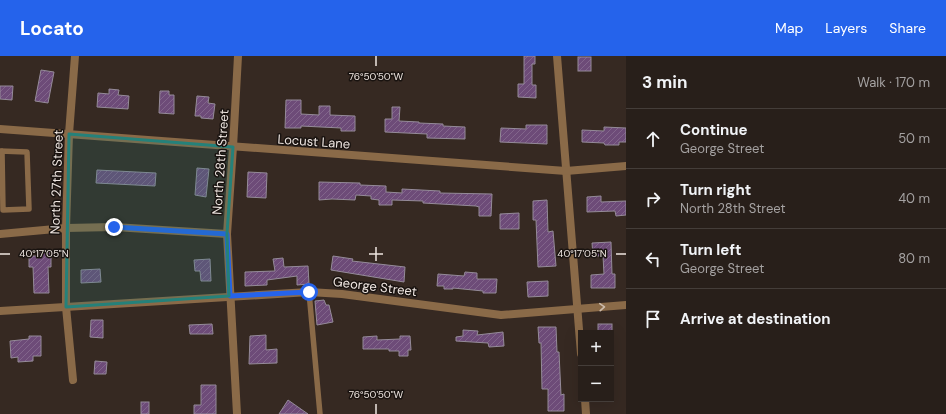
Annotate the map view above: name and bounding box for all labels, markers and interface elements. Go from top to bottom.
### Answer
text: Locato [20,16,84,41]
text: Map [775,19,803,37]
text: Layers [825,19,867,37]
text: Share [889,19,926,37]
text: 76°50'50"W [349,70,404,83]
text: 3 min [642,71,687,93]
text: Walk · 170 m [857,74,930,91]
street label: North 28th Street [208,109,233,215]
text: Continue [680,120,748,140]
icon: ahead [642,128,664,150]
street label: North 27th Street [46,129,67,235]
street label: Locust Lane [277,130,351,153]
text: 50 m [898,130,930,147]
text: George Street [680,140,764,157]
text: Turn right [680,180,751,200]
icon: right [642,188,664,210]
text: 40 m [898,190,930,207]
text: North 28th Street [680,200,786,217]
route end [105,218,123,236]
text: Turn left [680,240,741,260]
text: 40°17'05"N [19,247,69,260]
text: 40°17'05"N [557,247,607,260]
icon: left [642,248,664,270]
text: 80 m [898,250,930,267]
text: George Street [680,260,764,277]
street label: George Street [332,273,418,300]
route start [300,283,318,301]
one-way arrow [599,303,605,312]
icon: arrive [642,308,664,330]
text: Arrive at destination [680,309,831,329]
map controls [578,330,614,402]
button: + [578,330,614,366]
button: − [578,366,614,402]
text: 76°50'50"W [349,388,404,401]

